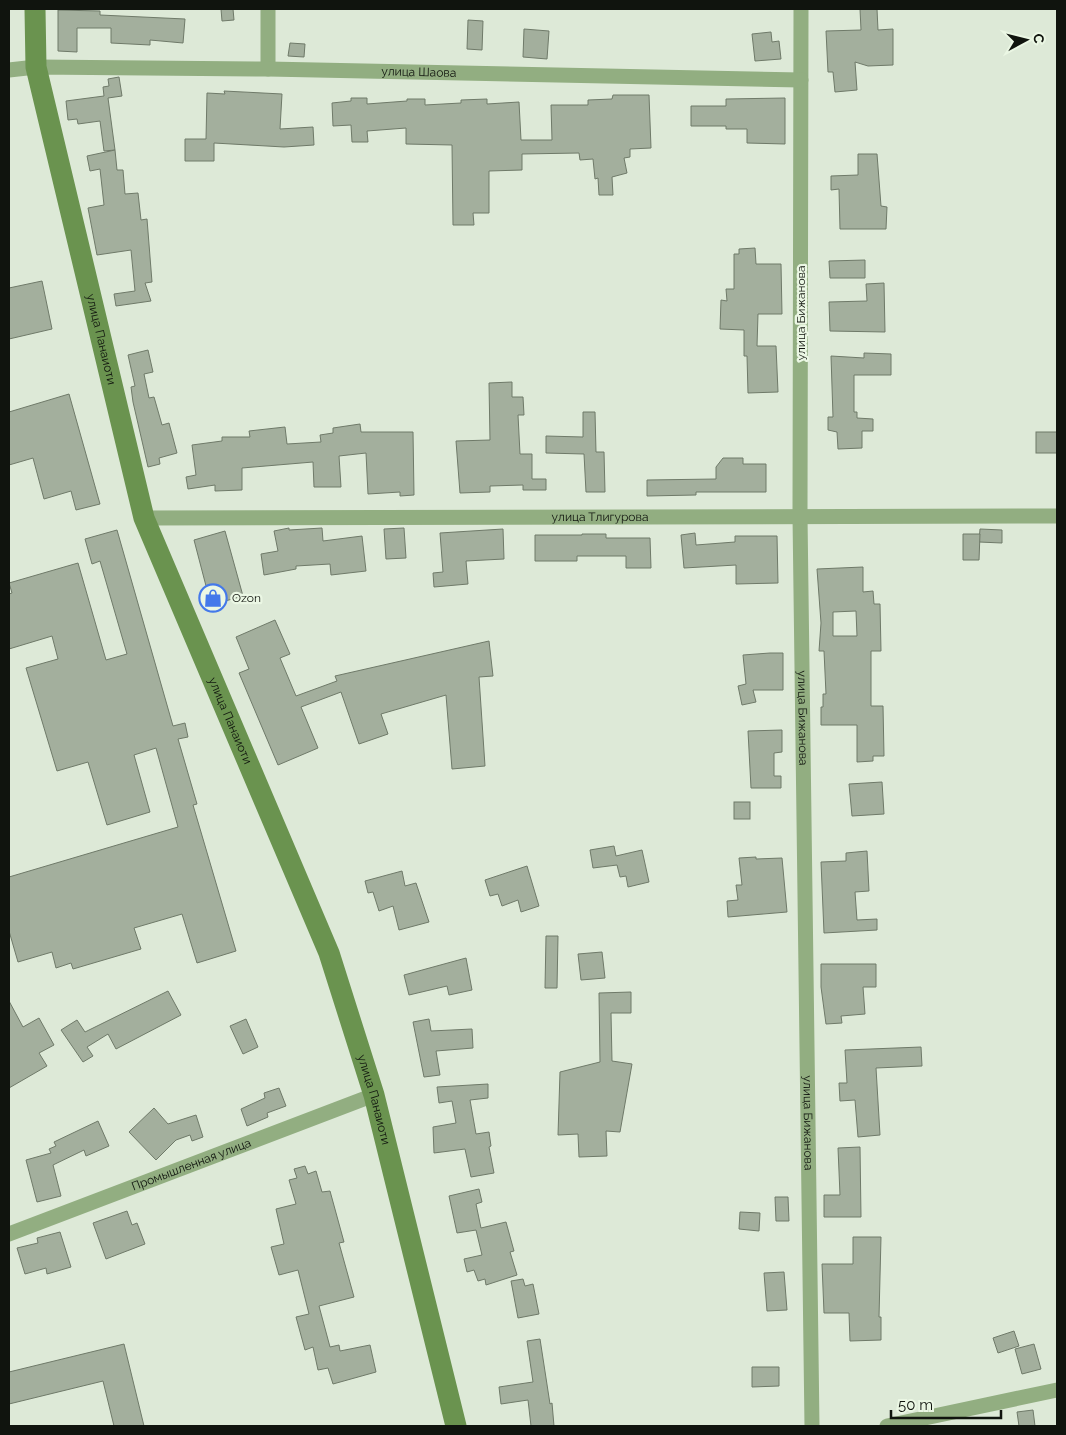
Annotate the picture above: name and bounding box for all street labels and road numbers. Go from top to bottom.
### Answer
street label: улица Шаова [381,64,456,80]
street label: улица Бижанова [794,265,808,361]
street label: улица Панаиоти [84,293,119,386]
street label: улица Тлигурова [552,510,648,524]
street label: улица Бижанова [795,670,810,766]
street label: улица Панаиоти [206,675,255,766]
street label: улица Панаиоти [355,1053,393,1146]
street label: улица Бижанова [800,1075,816,1171]
street label: Промышленная улица [130,1136,253,1194]

